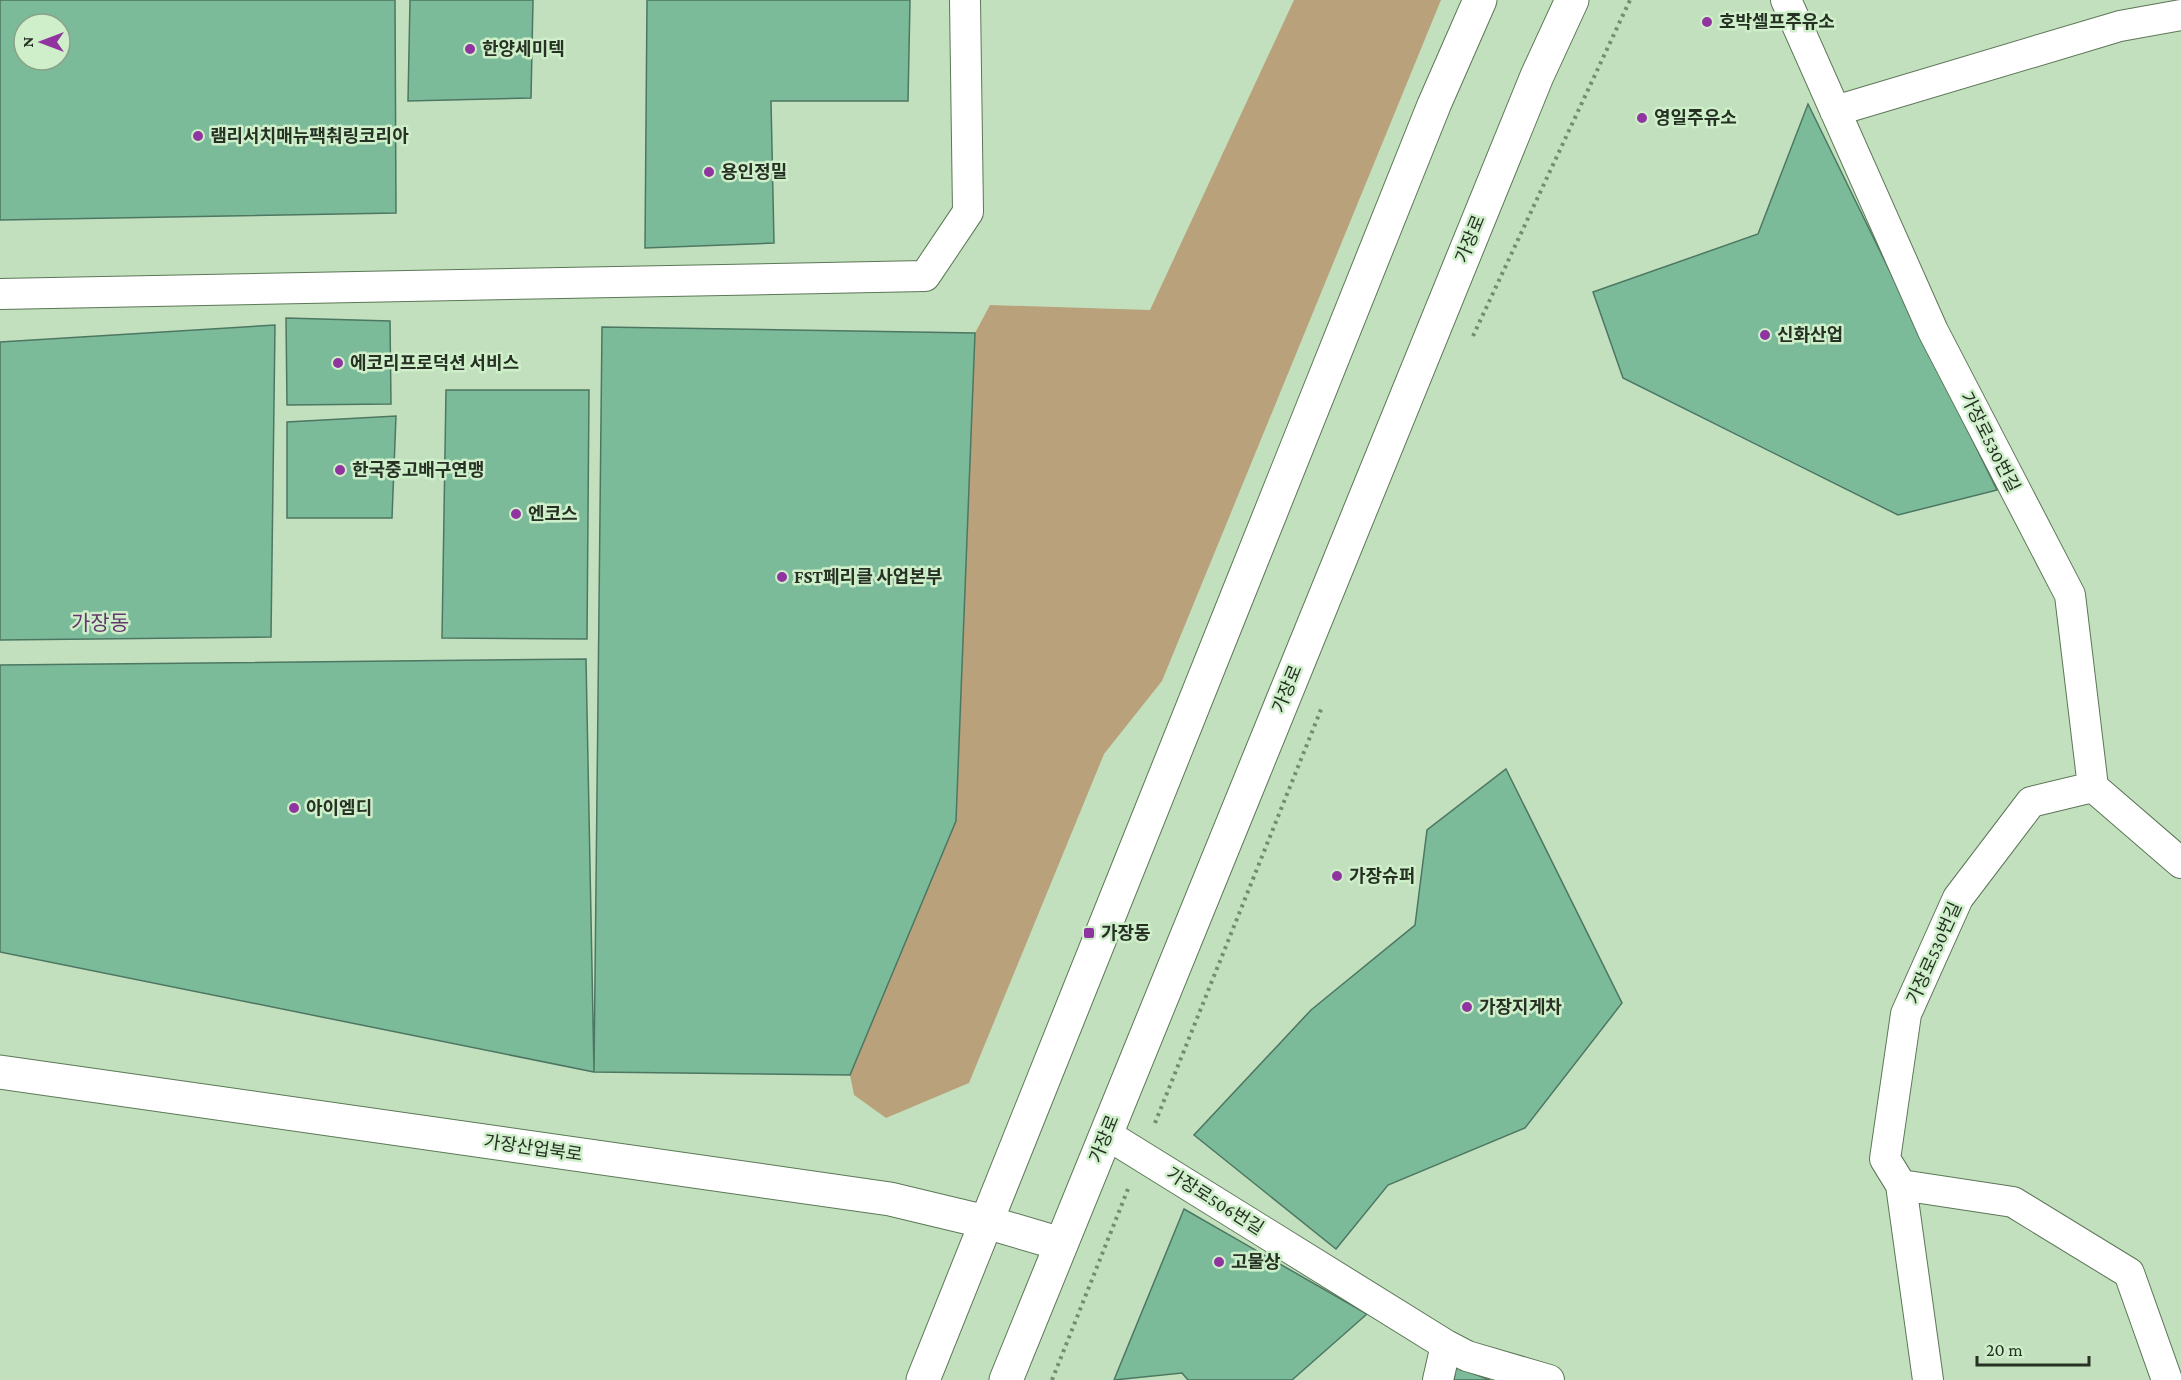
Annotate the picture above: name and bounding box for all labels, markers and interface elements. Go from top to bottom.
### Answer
north arrow [12,12,72,72]
place label: 호박셀프주유소 [1719,12,1835,32]
marker: 호박셀프주유소 [1700,15,1714,29]
text: N [19,36,36,47]
place label: 한양세미텍 [482,39,565,59]
marker: 한양세미텍 [463,42,477,56]
place label: 영일주유소 [1654,108,1737,128]
marker: 영일주유소 [1635,111,1649,125]
place label: 램리서치매뉴팩춰링코리아 [210,126,409,146]
marker: 램리서치매뉴팩춰링코리아 [191,129,205,143]
place label: 용인정밀 [721,162,787,182]
marker: 용인정밀 [702,165,716,179]
street label: 가장로 [1451,212,1489,266]
place label: 신화산업 [1777,325,1843,345]
marker: 신화산업 [1758,328,1772,342]
place label: 에코리프로덕션 서비스 [350,353,519,373]
marker: 에코리프로덕션 서비스 [331,356,345,370]
street label: 가장로530번길 [1956,389,2024,495]
place label: 한국중고배구연맹 [352,460,484,480]
marker: 한국중고배구연맹 [333,463,347,477]
place label: 엔코스 [528,504,578,524]
marker: 엔코스 [509,507,523,521]
place label: FST페리클 사업본부 [794,567,942,587]
marker: FST페리클 사업본부 [775,570,789,584]
district label: 가장동 [71,611,129,635]
street label: 가장로 [1268,662,1306,716]
place label: 아이엠디 [306,798,372,818]
marker: 아이엠디 [287,801,301,815]
place label: 가장슈퍼 [1349,866,1415,886]
marker: 가장슈퍼 [1330,869,1344,883]
street label: 가장로530번길 [1903,899,1965,1007]
place label: 가장동 [1101,923,1151,943]
marker: 가장동 [1082,926,1096,940]
place label: 가장지게차 [1479,997,1562,1017]
marker: 가장지게차 [1460,1000,1474,1014]
street label: 가장로 [1085,1112,1123,1166]
street label: 가장산업북로 [482,1131,584,1165]
street label: 가장로506번길 [1163,1163,1267,1239]
place label: 고물상 [1231,1252,1281,1272]
marker: 고물상 [1212,1255,1226,1269]
scale bar [1977,1329,2090,1367]
text: 20 m [1986,1340,2023,1360]

